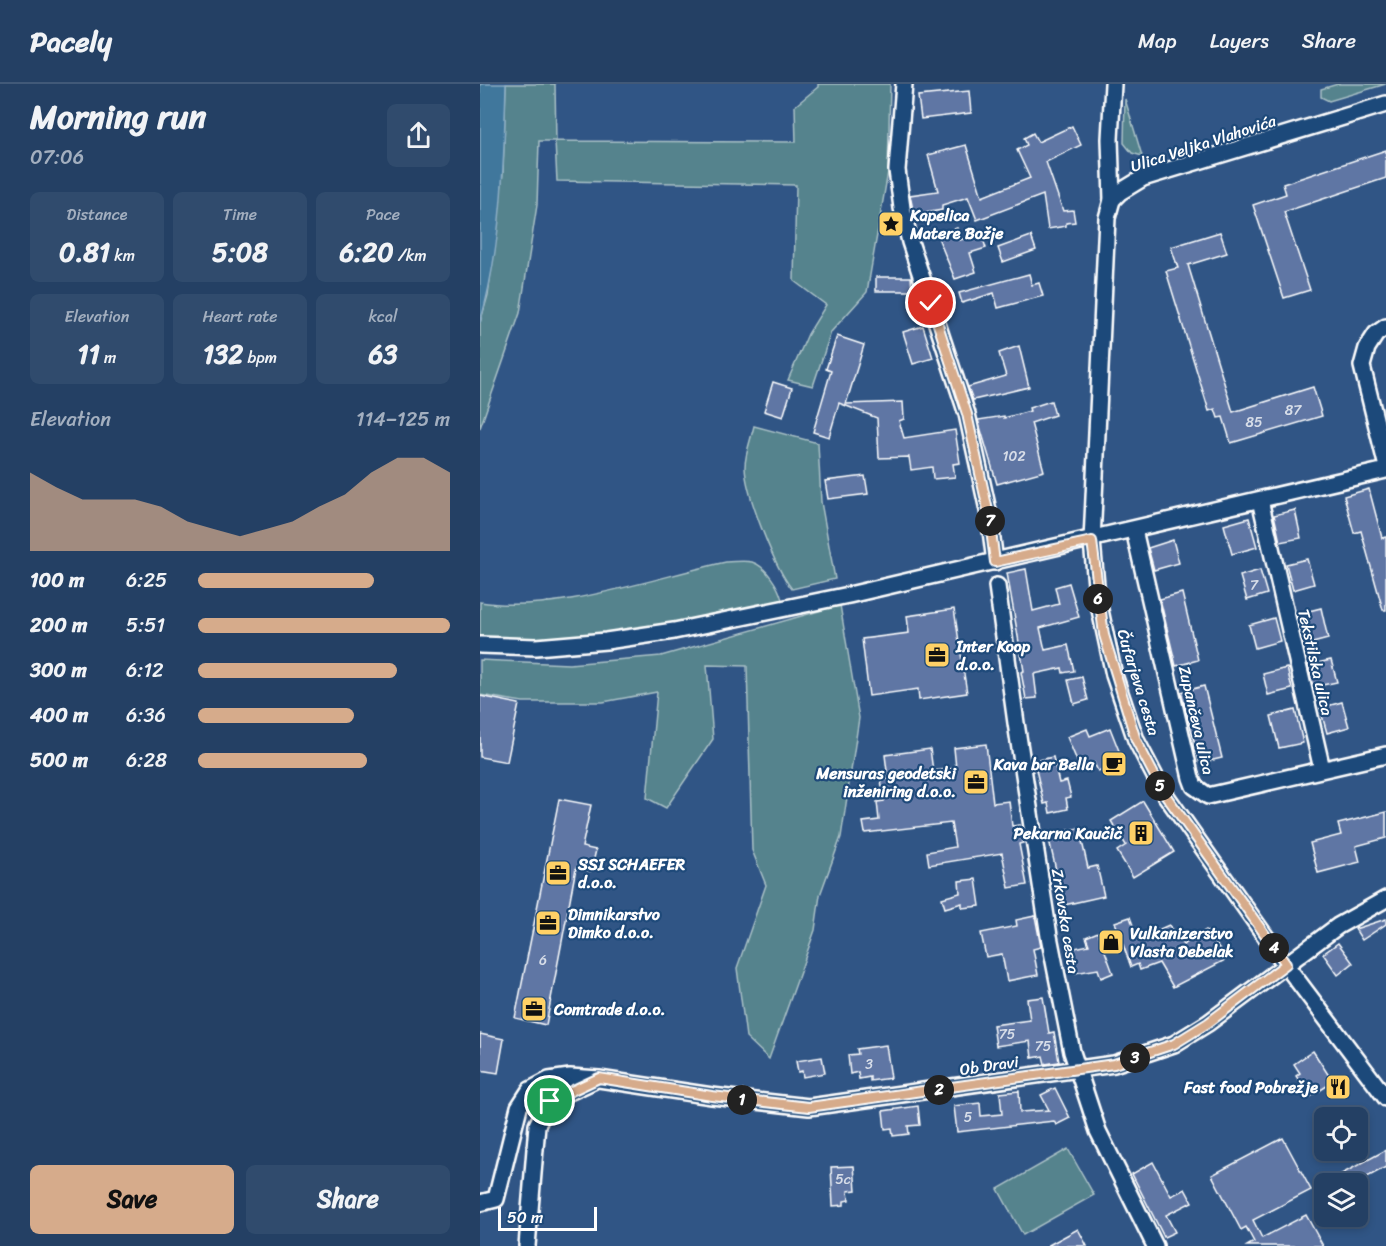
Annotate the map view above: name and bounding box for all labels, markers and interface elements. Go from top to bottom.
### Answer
text: Pacely [30,17,112,66]
text: Map [1138,22,1177,60]
text: Layers [1210,22,1269,60]
text: Share [1302,22,1356,60]
text: Morning run [30,88,206,146]
button: share [387,104,450,167]
street label: Ulica Veljka Vlahovića [1127,106,1281,181]
text: 07:06 [30,140,84,175]
text: Distance [67,200,127,229]
text: Time [223,200,257,229]
text: Pace [366,200,400,229]
place label: Kapelica Matere Božje [909,201,1004,248]
place icon: Kapelica Matere Božje [876,209,906,239]
text: 0.81 [59,229,110,275]
text: 5:08 [212,229,268,275]
text: 6:20 [340,229,394,275]
text: km [110,241,135,270]
text: /km [394,241,426,270]
pin [905,277,956,328]
icon: check [914,286,947,319]
text: Elevation [65,302,129,331]
text: Heart rate [202,302,278,331]
text: kcal [368,302,398,331]
text: 11 [78,331,100,377]
text: 132 [203,331,243,377]
text: 63 [368,331,398,377]
text: m [100,343,116,372]
text: bpm [243,343,277,372]
house number: 87 [1285,398,1302,423]
text: Elevation [30,402,111,437]
text: 114–125 m [356,402,450,437]
house number: 85 [1246,410,1263,435]
house number: 102 [1003,444,1025,469]
pin: 7 [975,506,1005,536]
text: 7 [985,506,995,535]
text: 100 m [30,563,84,598]
text: 6:25 [126,563,167,598]
house number: 7 [1250,573,1259,598]
pin: 6 [1083,584,1113,614]
text: 6 [1093,584,1103,613]
street label: Tekstilska ulica [1289,606,1342,718]
text: 200 m [30,608,87,643]
text: 5:51 [126,608,165,643]
street label: Čufarjeva cesta [1109,625,1168,739]
place label: Inter Koop d.o.o. [955,632,1031,679]
office icon: Inter Koop d.o.o. [922,640,952,670]
text: 300 m [30,653,87,688]
text: 6:12 [126,653,164,688]
street label: Zupančeva ulica [1170,663,1223,778]
text: 400 m [30,698,88,733]
text: 6:36 [126,698,166,733]
text: 500 m [30,743,88,778]
text: 6:28 [126,743,167,778]
cafe icon: Kava bar Bella [1099,749,1129,779]
place label: Kava bar Bella [993,750,1095,779]
place label: Mensuras geodetski inženiring d.o.o. [815,759,958,806]
office icon: Mensuras geodetski inženiring d.o.o. [961,767,991,797]
pin: 5 [1145,771,1175,801]
text: 5 [1155,771,1165,800]
building icon: Pekarna Kaučič [1126,818,1156,848]
place label: Pekarna Kaučič [1013,819,1123,848]
place label: SSI SCHAEFER d.o.o. [577,850,685,897]
office icon: SSI SCHAEFER d.o.o. [543,858,573,888]
street label: Zrkovska cesta [1043,866,1088,976]
place label: Dimnikarstvo Dimko d.o.o. [568,900,661,947]
office icon: Dimnikarstvo Dimko d.o.o. [533,908,563,938]
place label: Vulkanizerstvo Vlasta Debelak [1130,919,1234,966]
shop icon: Vulkanizerstvo Vlasta Debelak [1096,927,1126,957]
pin: 4 [1259,933,1289,963]
text: 4 [1269,933,1279,962]
house number: 6 [539,948,547,973]
office icon: Comtrade d.o.o. [519,994,549,1024]
place label: Comtrade d.o.o. [553,995,665,1024]
house number: 75 [999,1022,1016,1047]
house number: 75 [1035,1034,1052,1059]
pin: 3 [1120,1043,1150,1073]
text: 3 [1131,1043,1139,1072]
street label: Ob Dravi [958,1047,1021,1084]
house number: 3 [865,1052,873,1077]
restaurant icon: Fast food Pobrežje [1323,1072,1353,1102]
place label: Fast food Pobrežje [1183,1073,1318,1102]
pin [524,1075,575,1126]
pin: 2 [924,1075,954,1105]
text: 2 [934,1075,944,1104]
icon: arrive [533,1084,566,1117]
pin: 1 [727,1085,757,1115]
text: 1 [739,1085,745,1114]
house number: 5 [964,1105,973,1130]
map controls [1314,1107,1368,1227]
button: locate [1314,1107,1368,1161]
button: Save [30,1165,234,1234]
button: Share [246,1165,450,1234]
house number: 5c [835,1167,851,1192]
button: layers [1314,1173,1368,1227]
text: 50 m [507,1203,543,1232]
scale bar [498,1204,597,1232]

